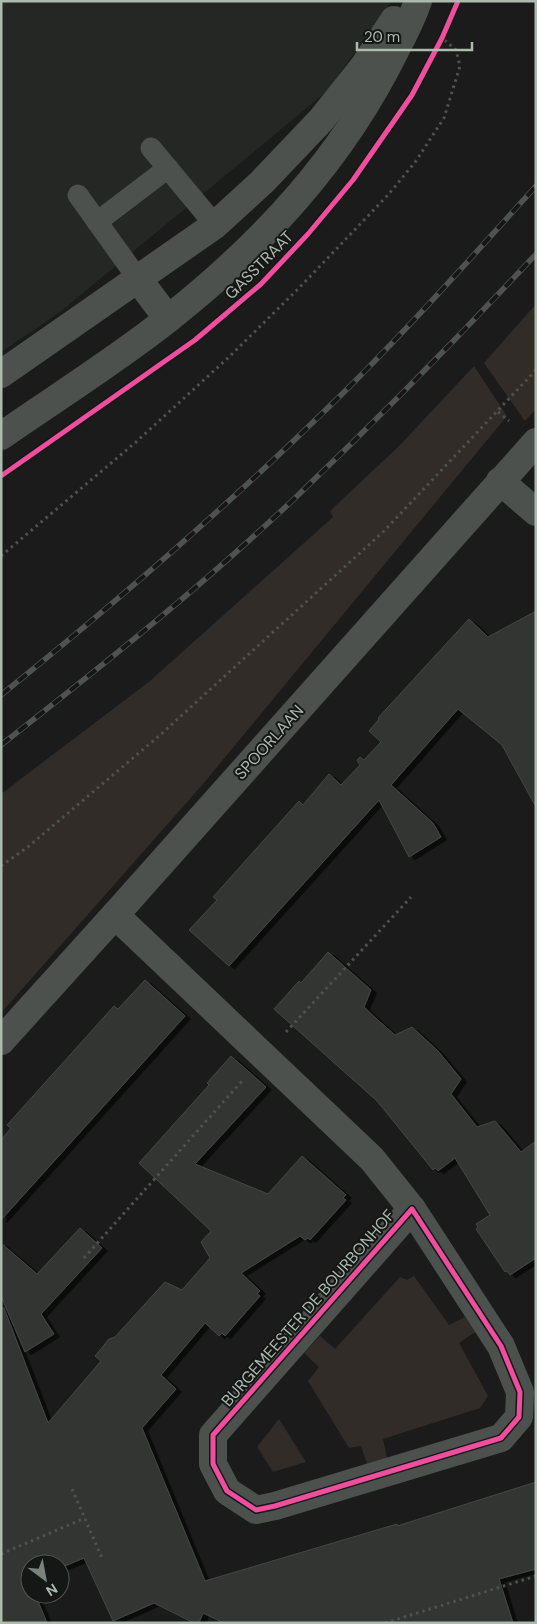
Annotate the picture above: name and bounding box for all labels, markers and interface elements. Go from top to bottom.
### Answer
scale bar [357,20,472,52]
text: 20 m [364,27,400,47]
street label: GASSTRAAT [220,226,298,304]
street label: SPOORLAAN [230,700,308,784]
street label: BURGEMEESTER DE BOURBONHOF [217,1205,400,1411]
north arrow [20,1554,70,1604]
text: N [43,1580,61,1600]

